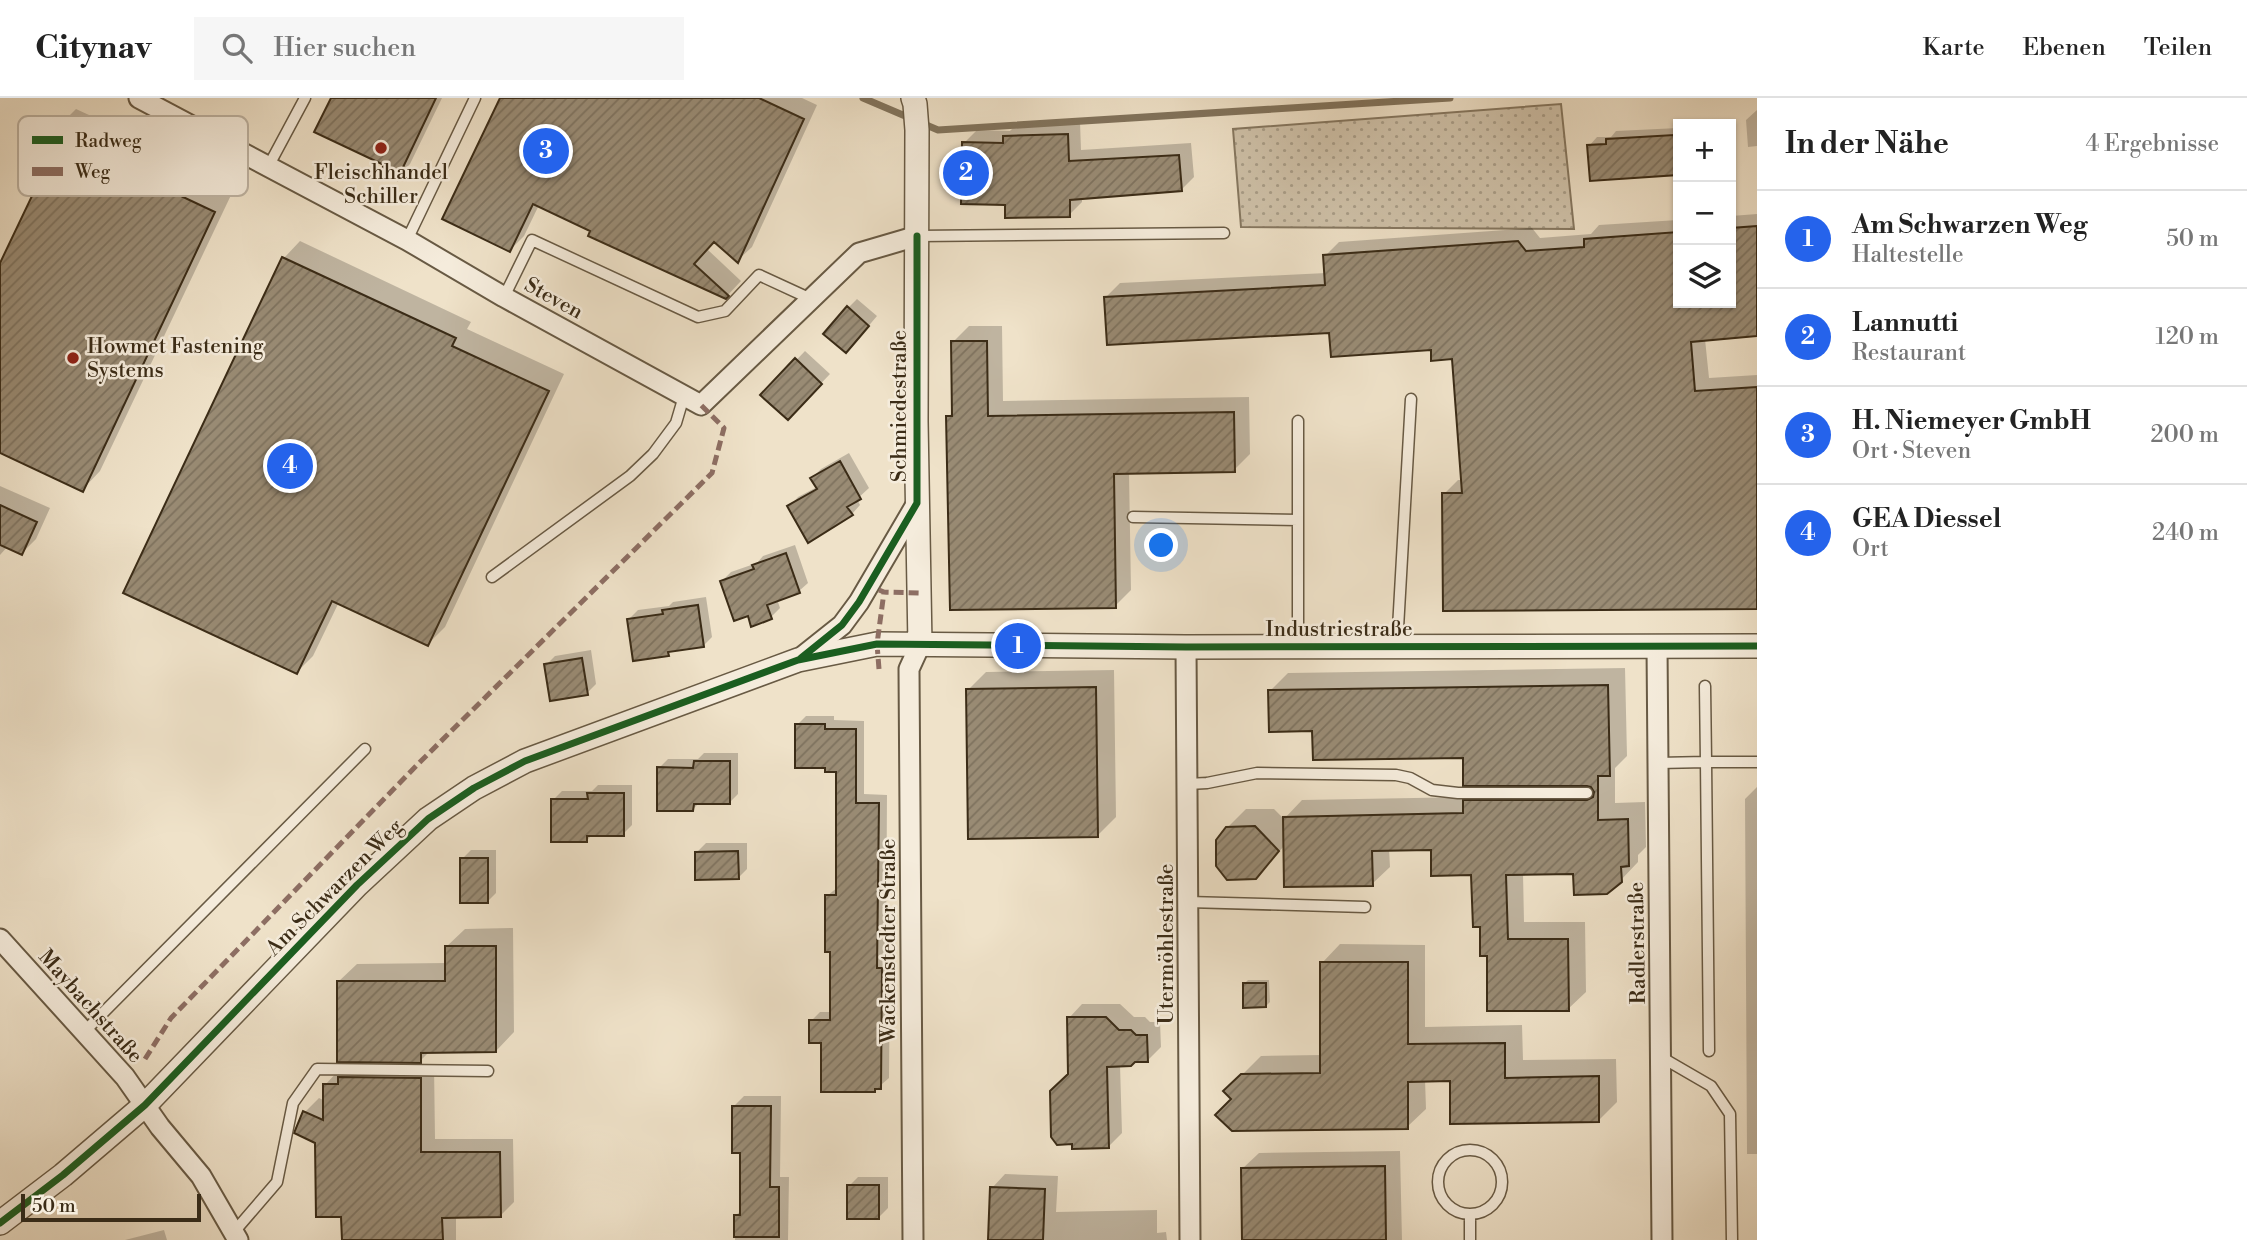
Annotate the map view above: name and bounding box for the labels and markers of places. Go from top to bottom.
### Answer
pin: 3 [523,125,569,177]
marker: Fleischhandel Schiller [373,140,389,156]
pin: 2 [943,147,989,199]
place label: Fleischhandel Schiller [314,160,448,210]
place label: Howmet Fastening Systems [87,334,264,384]
marker: Howmet Fastening Systems [65,350,81,366]
pin: 4 [267,440,313,492]
pin: 1 [995,620,1041,672]

